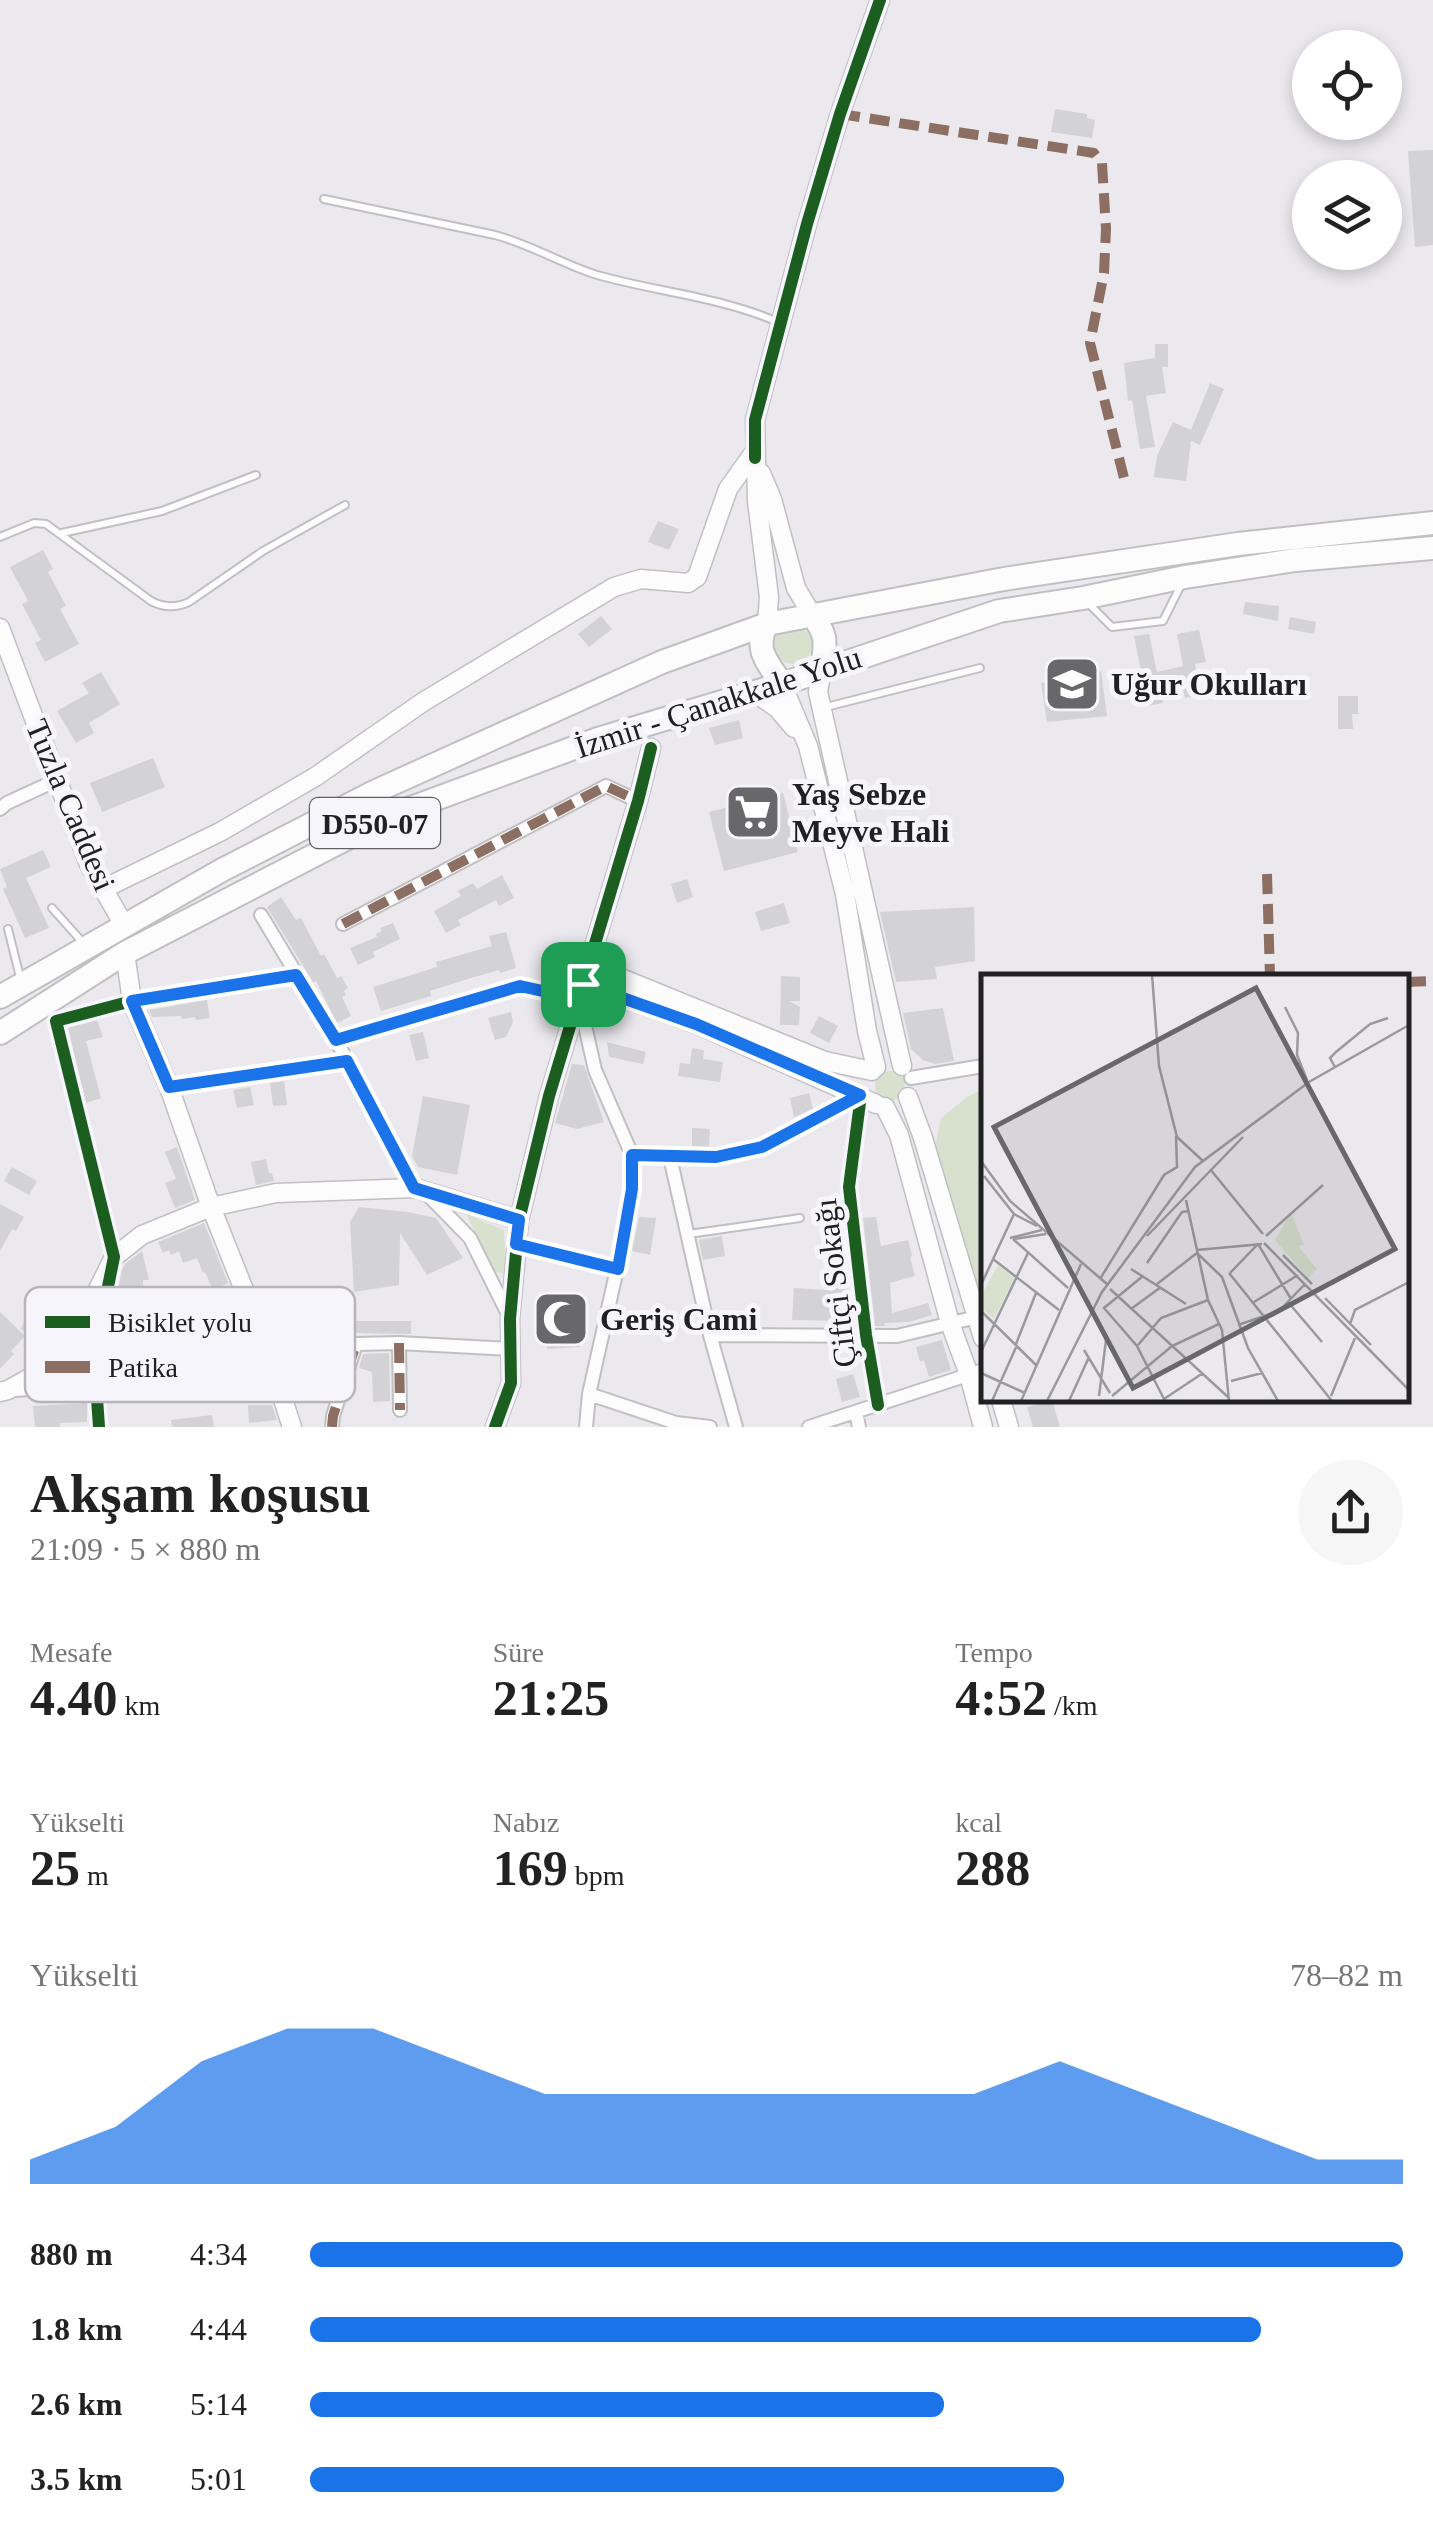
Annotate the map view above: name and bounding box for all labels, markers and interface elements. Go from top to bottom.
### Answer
map controls [1292,30,1402,270]
button: locate [1292,30,1402,140]
button: layers [1292,160,1402,270]
street label: İzmir - Çanakkale Yolu [570,639,866,765]
school or university icon: Uğur Okulları [1042,654,1102,714]
place label: Uğur Okulları [1111,666,1307,702]
street label: Tuzla Caddesi [19,714,123,896]
place label: Yaş Sebze Meyve Hali [792,776,949,849]
supermarket icon: Yaş Sebze Meyve Hali [723,782,783,842]
road number: D550-07 [310,798,440,848]
pin [541,942,626,1027]
icon: arrive [556,957,611,1012]
inset map [981,974,1408,1402]
street label: Çiftçi Sokağı [807,1196,863,1369]
legend [25,1287,355,1402]
mosque icon: Geriş Cami [531,1289,591,1349]
place label: Geriş Cami [600,1301,757,1337]
text: Bisiklet yolu [108,1307,252,1338]
text: Patika [108,1352,179,1383]
button: share [1298,1460,1403,1565]
text: Akşam koşusu [30,1463,371,1524]
text: 21:09 · 5 × 880 m [30,1531,260,1567]
text: Mesafe [30,1637,112,1668]
text: Süre [493,1637,544,1668]
text: Tempo [955,1637,1033,1668]
text: 4.40 [30,1670,118,1726]
text: 21:25 [493,1670,609,1726]
text: 4:52 [955,1670,1047,1726]
text: km [118,1690,160,1721]
text: /km [1047,1690,1098,1721]
text: Yükselti [30,1807,125,1838]
text: Nabız [493,1807,560,1838]
text: kcal [955,1807,1002,1838]
text: 25 [30,1840,80,1896]
text: 169 [493,1840,568,1896]
text: 288 [955,1840,1030,1896]
text: m [80,1860,109,1891]
text: bpm [568,1860,624,1891]
text: Yükselti [30,1957,138,1993]
text: 78–82 m [1290,1957,1403,1993]
text: 880 m [30,2236,113,2272]
text: 4:34 [190,2236,247,2272]
text: 1.8 km [30,2311,122,2347]
text: 4:44 [190,2311,247,2347]
text: 2.6 km [30,2386,122,2422]
text: 5:14 [190,2386,247,2422]
text: 3.5 km [30,2461,122,2497]
text: 5:01 [190,2461,247,2497]

